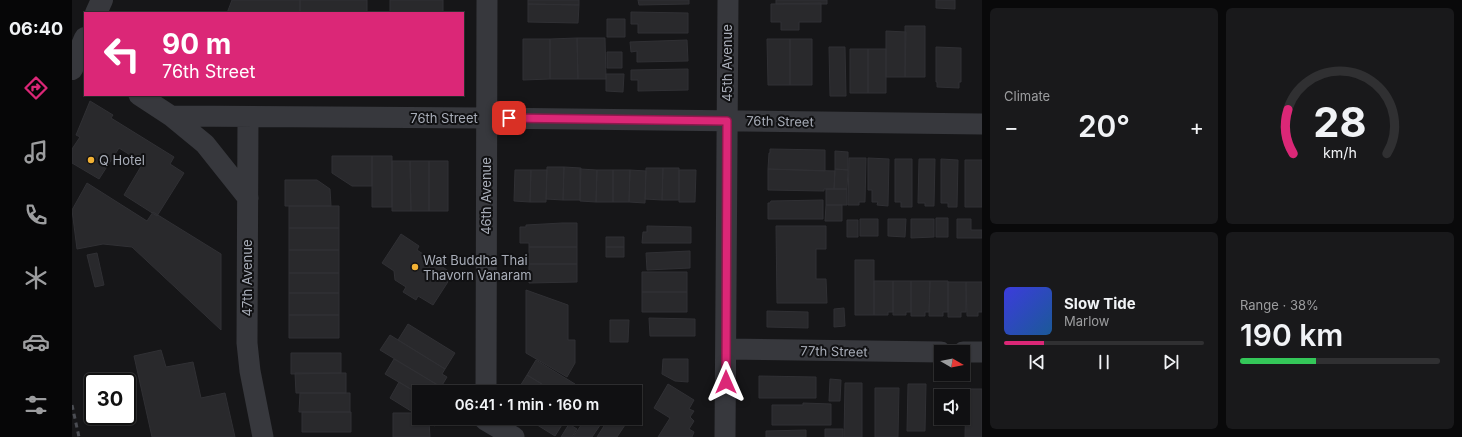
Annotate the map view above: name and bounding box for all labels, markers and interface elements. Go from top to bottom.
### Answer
text: 06:40 [9,18,63,39]
street label: 45th Avenue [719,24,735,102]
text: 90 m [162,27,231,61]
icon: left [96,28,148,80]
text: 76th Street [162,61,255,82]
icon: directions [22,74,50,102]
text: Climate [1004,88,1050,104]
text: 28 [1313,97,1367,147]
pin [492,101,526,135]
icon: arrive [498,107,520,129]
text: 20° [1078,108,1130,144]
street label: 76th Street [410,110,478,126]
street label: 76th Street [746,112,814,130]
text: − [1004,114,1019,140]
text: + [1189,114,1204,140]
icon: music [22,138,50,166]
text: km/h [1323,143,1357,160]
place label: Q Hotel [99,152,145,168]
marker: Q Hotel [86,155,96,165]
street label: 46th Avenue [478,157,494,235]
icon: phone [22,201,50,229]
street label: 47th Avenue [239,239,255,317]
place label: Wat Buddha Thai Thavorn Vanaram [423,252,532,283]
marker: Wat Buddha Thai Thavorn Vanaram [410,262,420,272]
icon: climate [22,264,50,292]
text: Slow Tide [1064,294,1136,313]
text: Range · 38% [1240,297,1319,313]
text: Marlow [1064,313,1110,329]
text: 190 km [1240,317,1343,353]
icon: car [22,328,50,356]
street label: 77th Street [800,342,868,360]
north arrow [934,345,970,381]
map controls [934,345,970,425]
icon: previous [1026,351,1048,373]
icon: pause [1093,351,1115,373]
icon: next [1160,351,1182,373]
position arrow [705,361,747,403]
speed limit sign: 30 [84,373,136,425]
button: sound [934,389,970,425]
icon: filters [22,391,50,419]
text: 06:41 · 1 min · 160 m [455,395,599,414]

